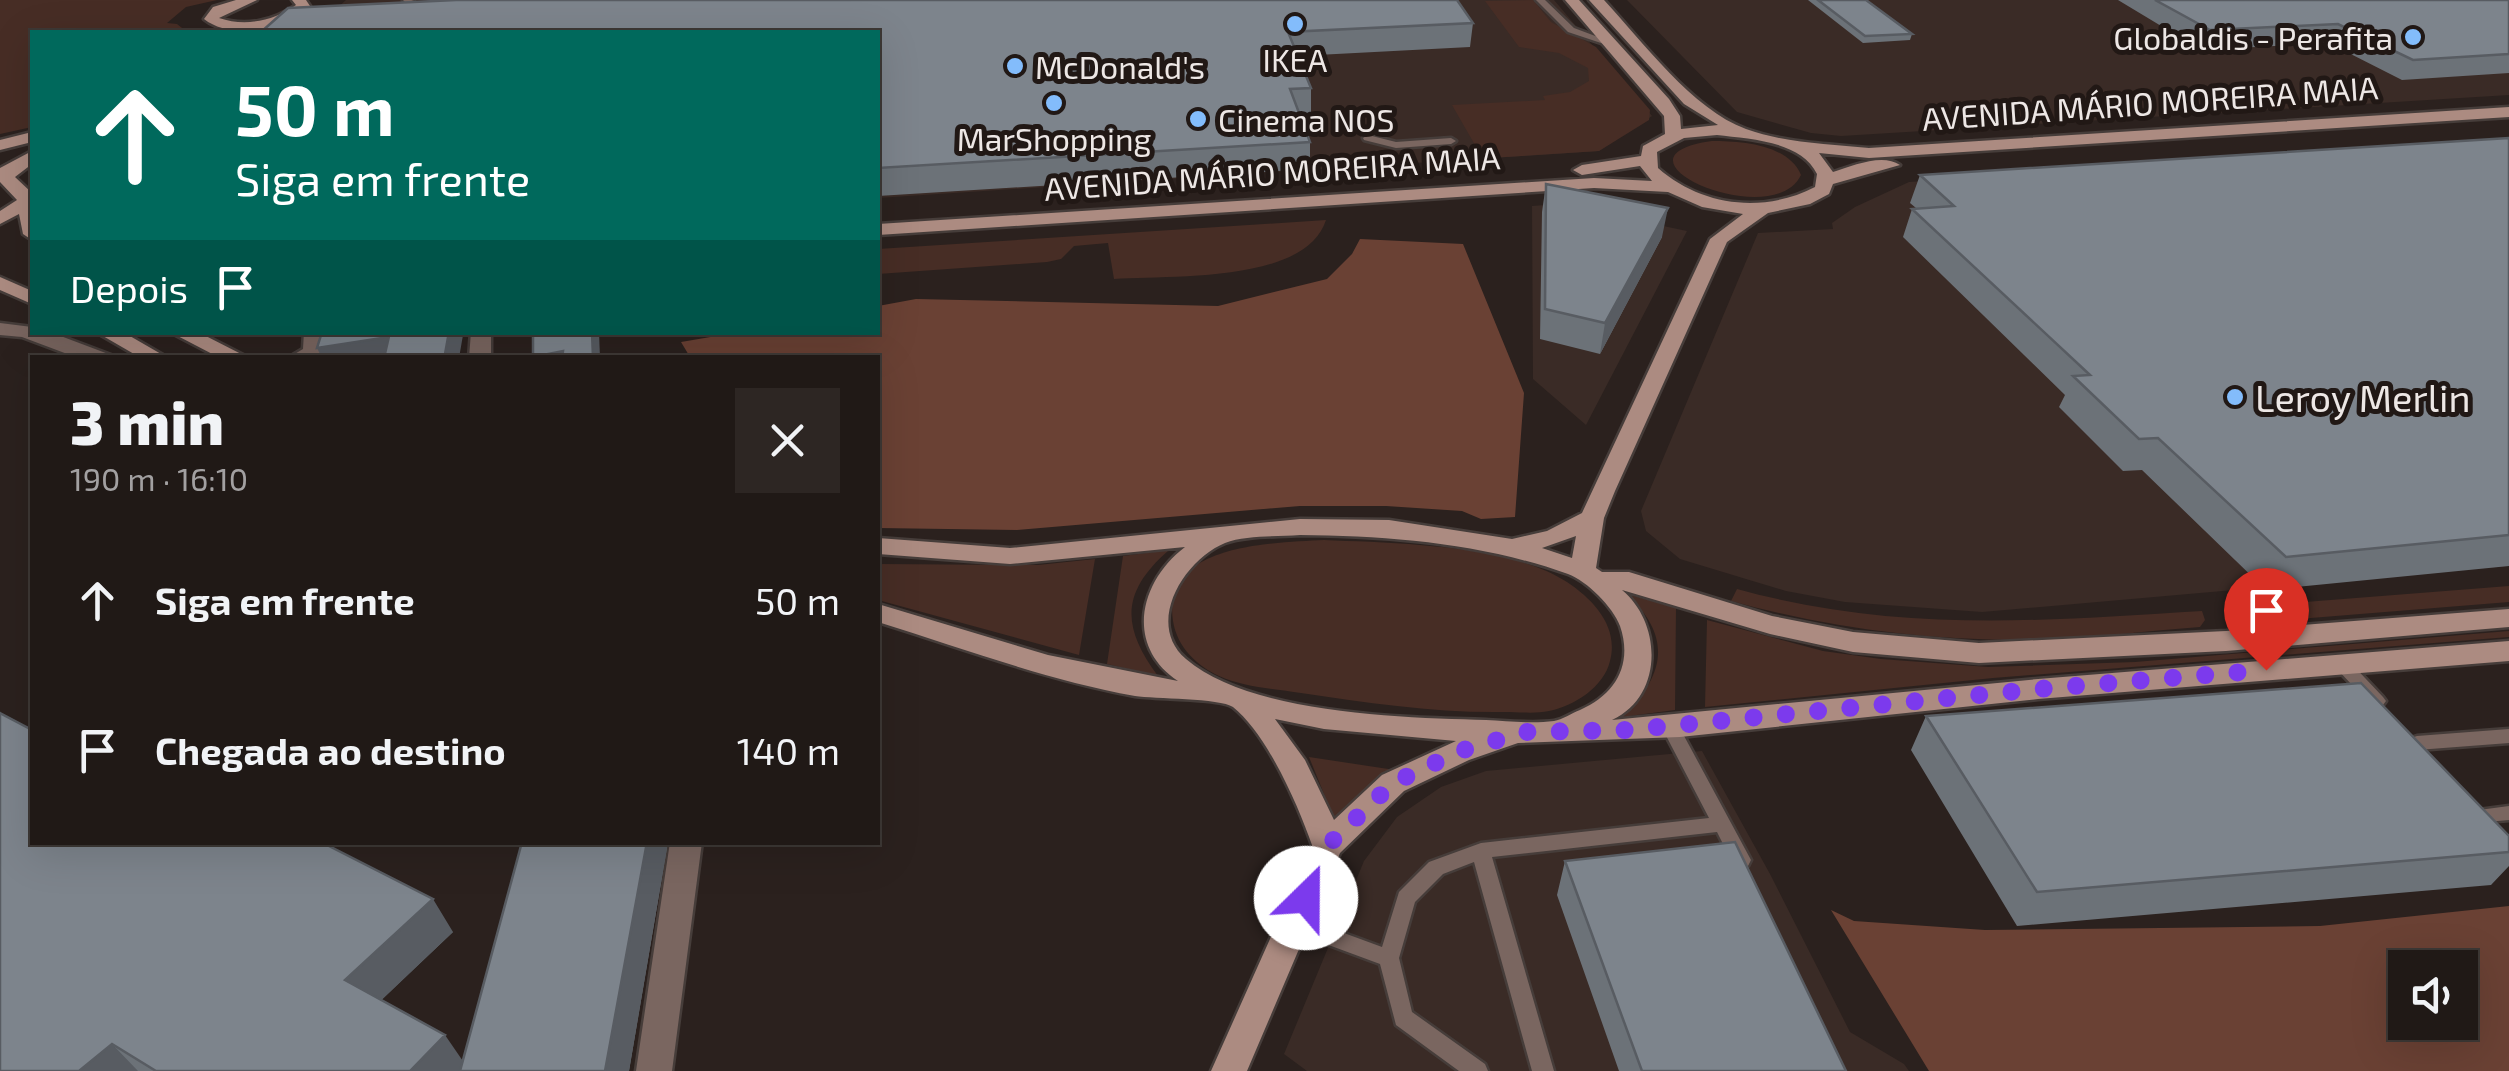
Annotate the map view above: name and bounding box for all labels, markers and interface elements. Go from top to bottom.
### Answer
marker: IKEA [1284,13,1306,35]
place label: Globaldis - Perafita [2113,18,2393,56]
marker: Globaldis - Perafita [2402,26,2424,48]
place label: IKEA [1263,40,1328,78]
place label: McDonald's [1035,47,1205,85]
marker: McDonald's [1004,55,1026,77]
text: 50 m [235,66,395,150]
street label: AVENIDA MÁRIO MOREIRA MAIA [1921,67,2379,137]
icon: ahead [70,70,200,200]
marker: MarShopping [1043,92,1065,114]
place label: Cinema NOS [1218,100,1395,138]
marker: Cinema NOS [1187,108,1209,130]
place label: MarShopping [957,119,1151,157]
street label: AVENIDA MÁRIO MOREIRA MAIA [1043,137,1501,207]
text: Siga em frente [235,151,530,205]
icon: arrive [208,260,263,315]
text: Depois [70,265,188,311]
place label: Leroy Merlin [2255,374,2470,420]
text: 3 min [70,385,224,457]
marker: Leroy Merlin [2224,386,2246,408]
button: close [735,388,840,493]
text: 190 m · 16:10 [70,459,248,497]
pin [2224,568,2309,671]
icon: ahead [70,573,125,628]
text: Siga em frente [155,577,415,623]
text: 50 m [755,577,840,623]
icon: arrive [2239,583,2294,638]
icon: arrive [70,723,125,778]
text: Chegada ao destino [155,727,506,773]
text: 140 m [737,727,840,773]
position arrow [1254,846,1358,950]
map controls [2388,950,2478,1040]
button: sound [2388,950,2478,1040]

